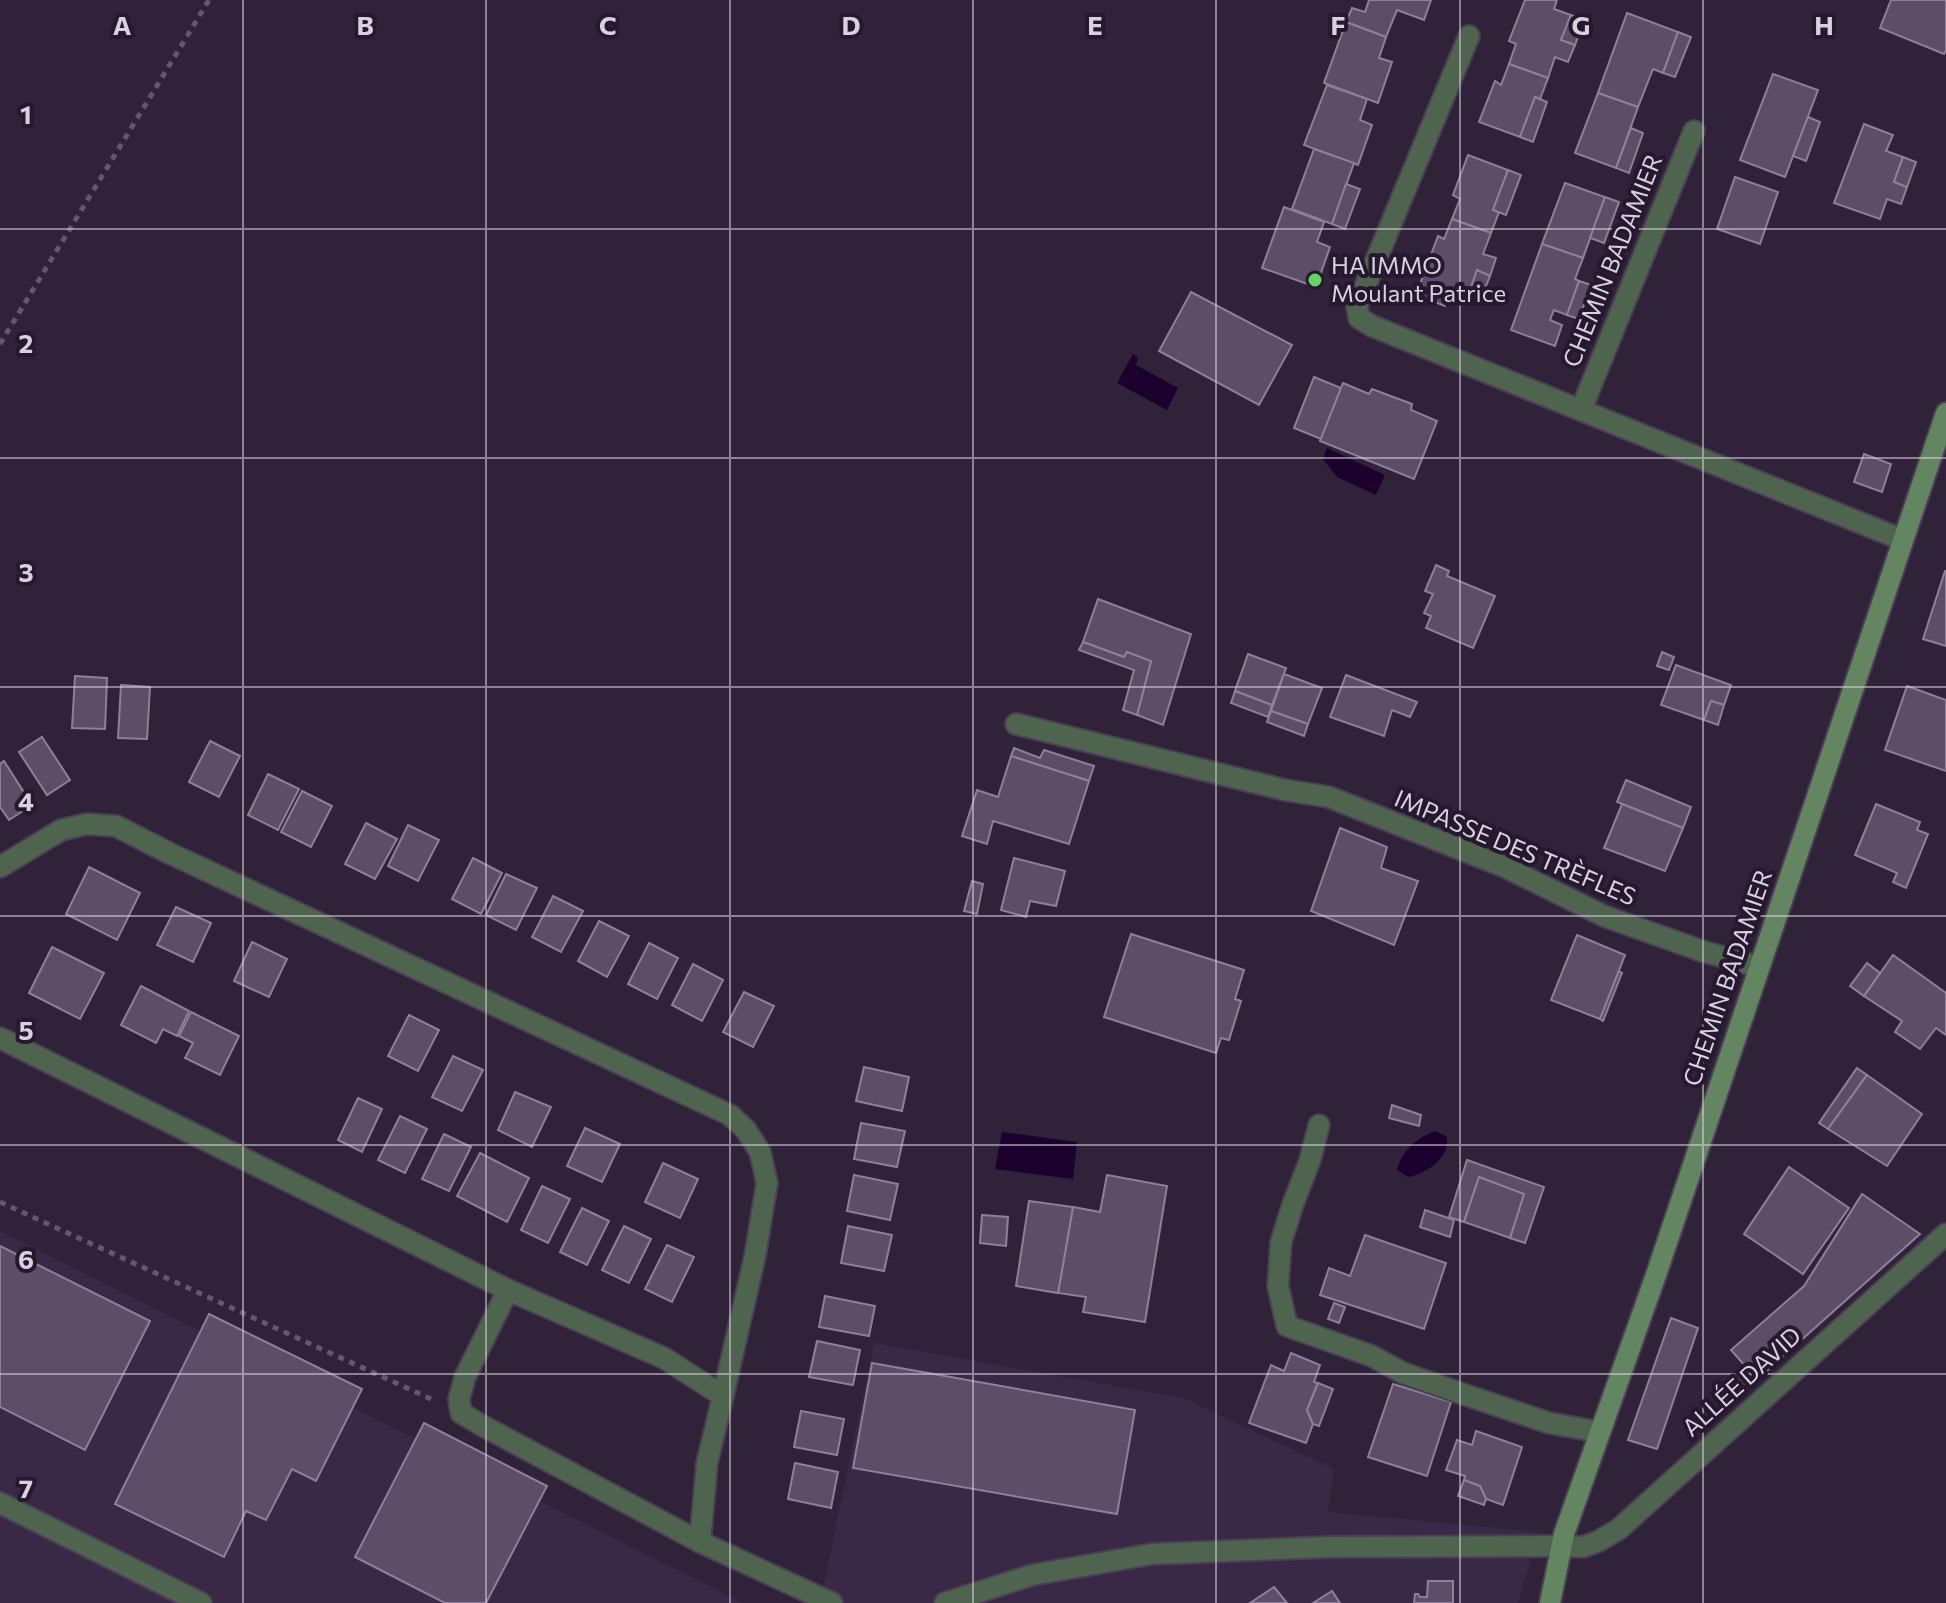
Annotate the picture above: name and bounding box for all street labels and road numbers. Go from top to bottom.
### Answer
street label: CHEMIN BADAMIER [1556,150,1667,371]
street label: IMPASSE DES TRÈFLES [1391,783,1641,911]
street label: CHEMIN BADAMIER [1676,866,1777,1089]
street label: ALLÉE DAVID [1676,1320,1806,1442]

